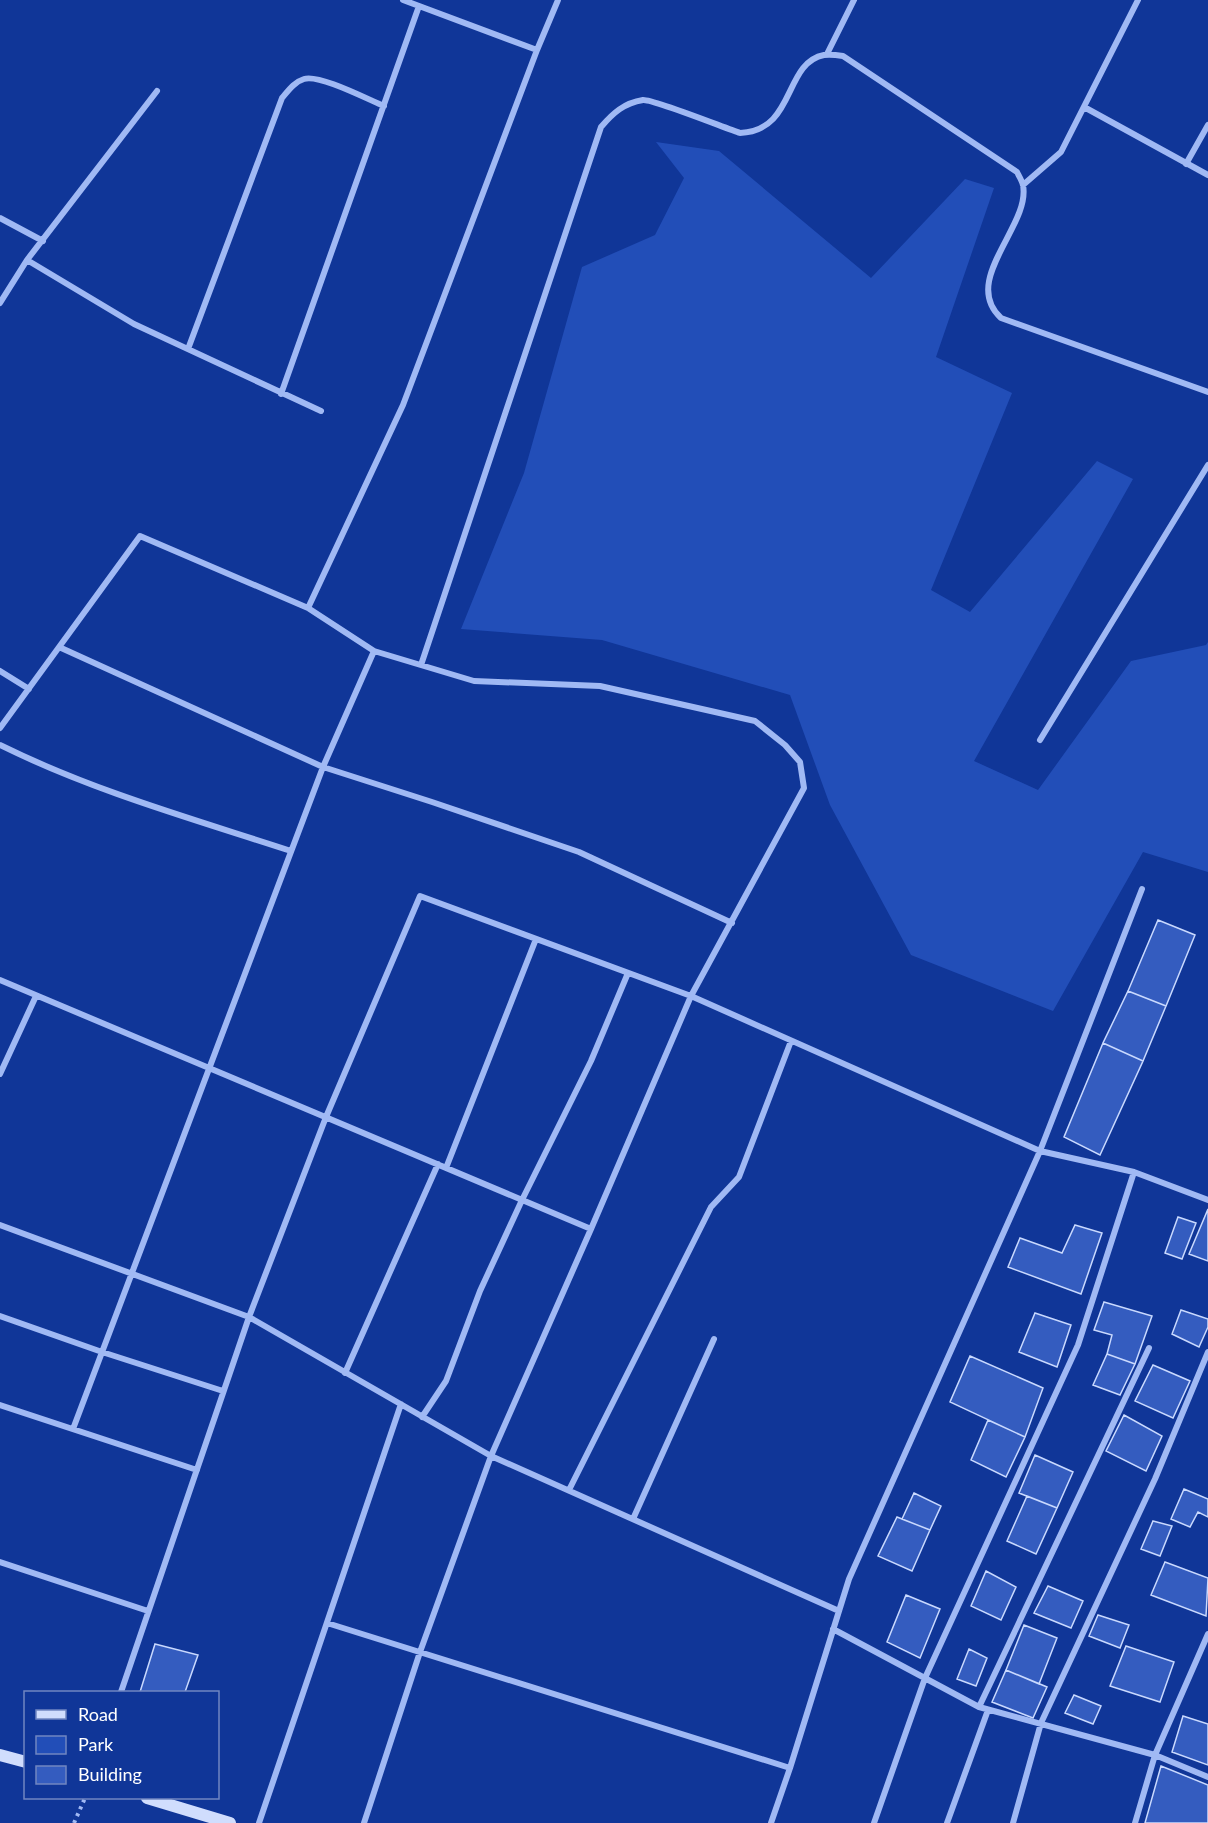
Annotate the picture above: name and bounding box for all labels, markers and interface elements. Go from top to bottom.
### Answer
legend [24,1691,219,1799]
text: Road [78,1703,118,1725]
text: Park [78,1733,114,1755]
text: Building [78,1763,142,1785]

